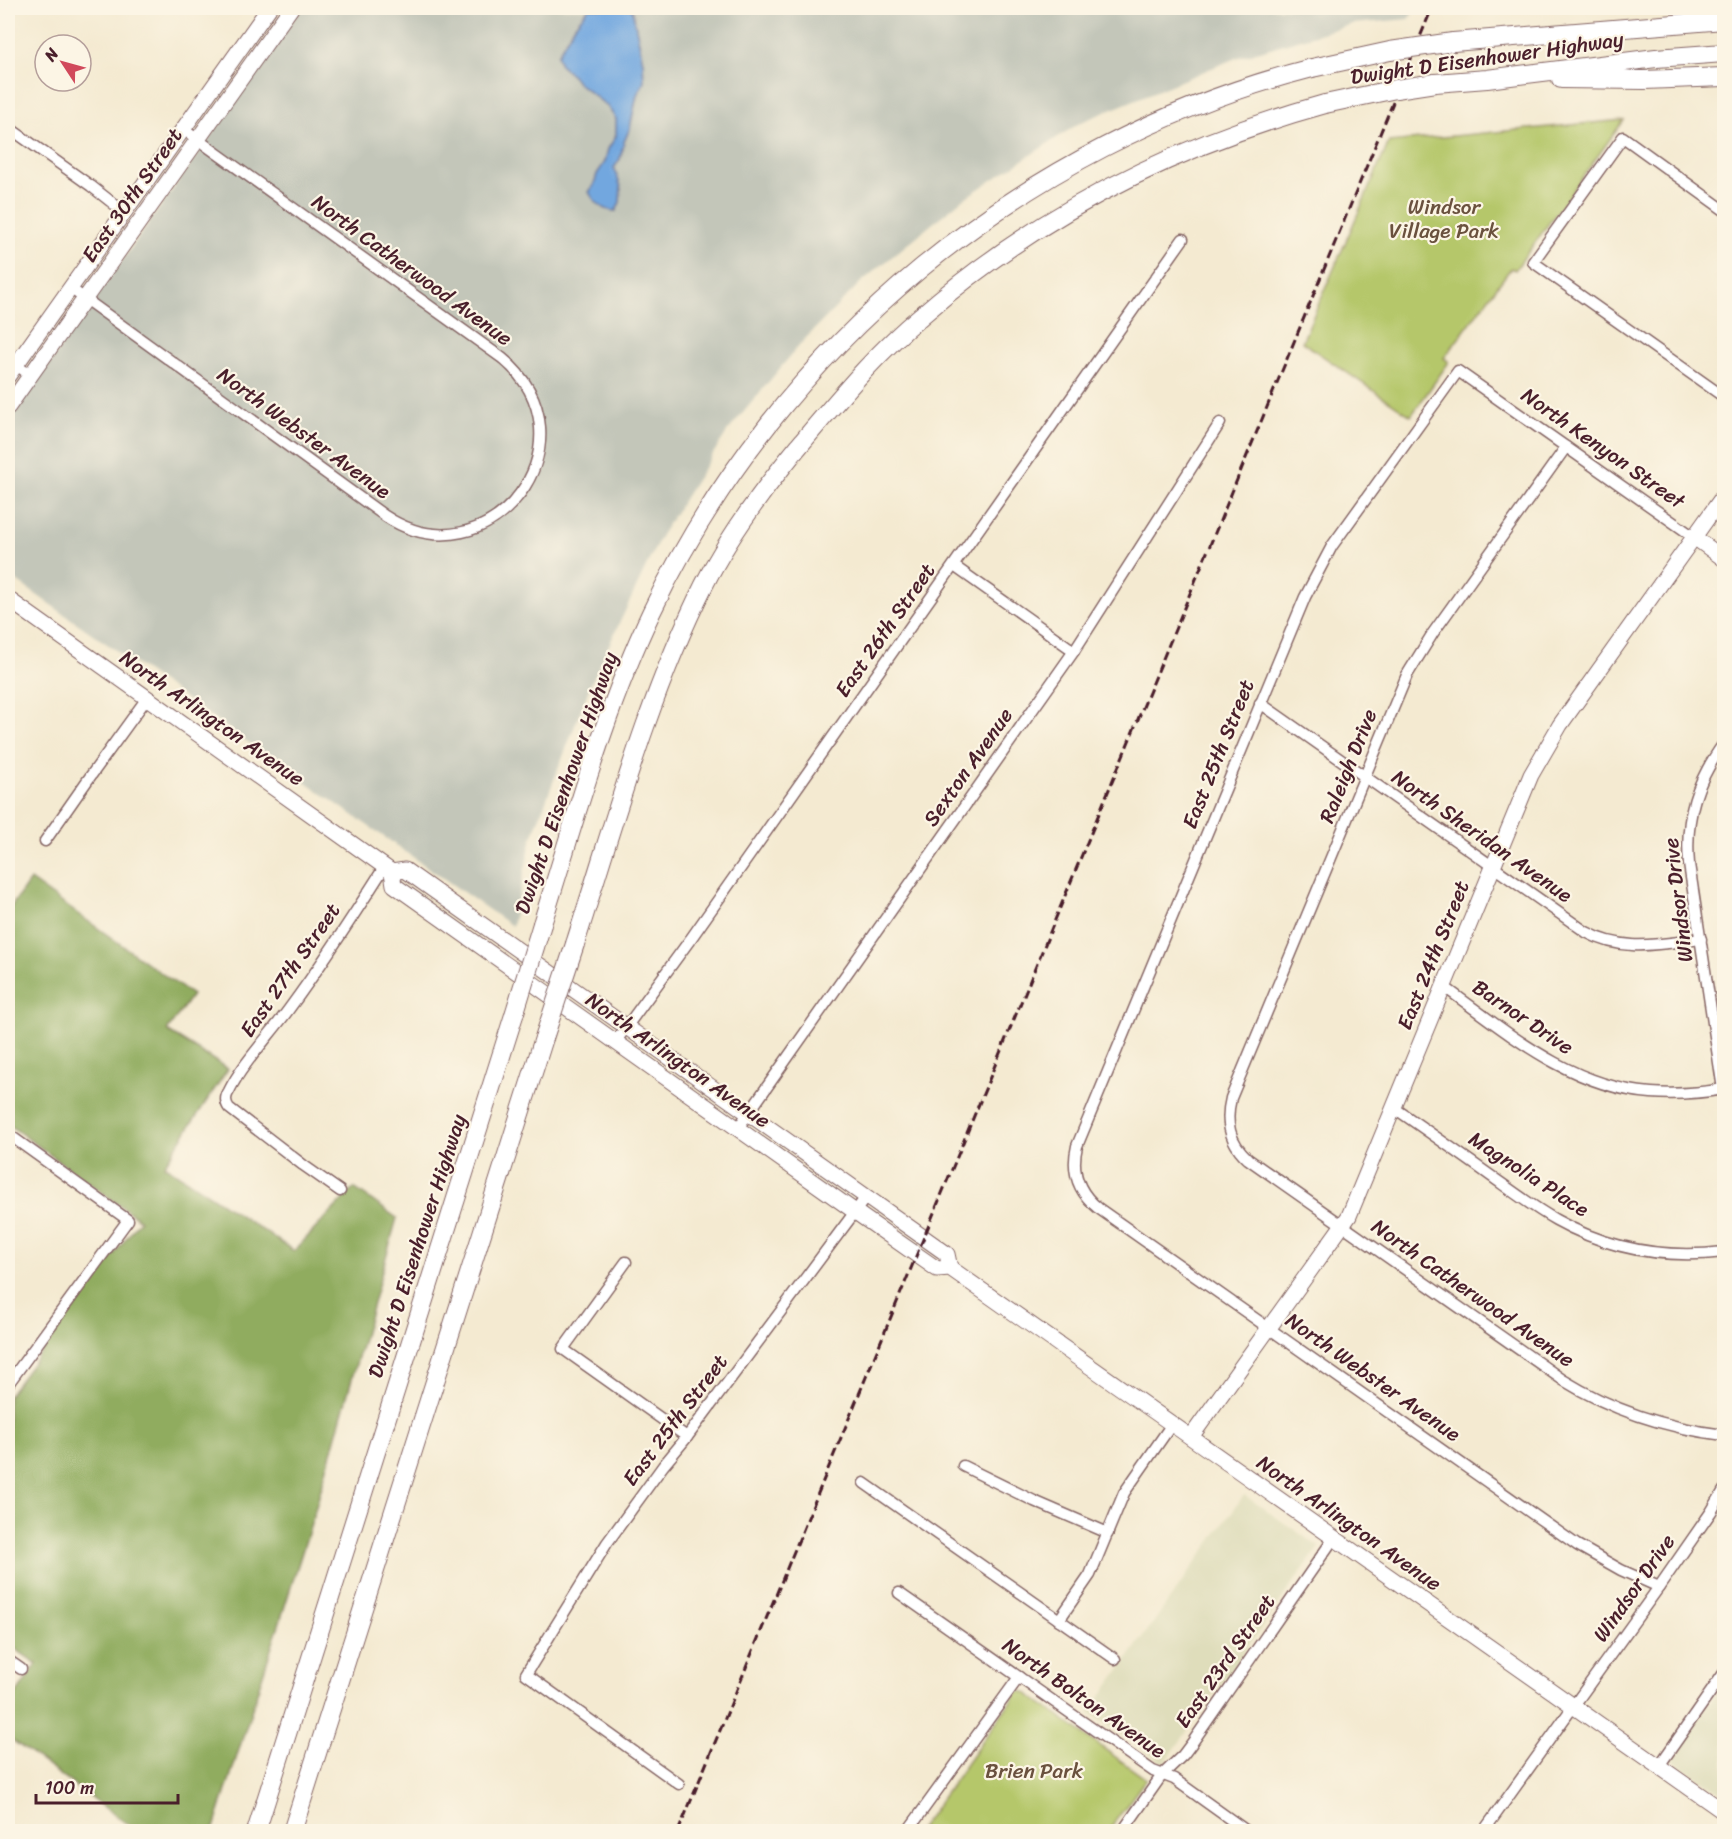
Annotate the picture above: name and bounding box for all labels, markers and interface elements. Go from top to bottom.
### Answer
street label: Dwight D Eisenhower Highway [1348,20,1626,96]
north arrow [33,33,93,93]
text: N [36,41,67,68]
street label: East 30th Street [71,119,193,271]
street label: North Catherwood Avenue [303,184,521,356]
park label: Windsor Village Park [1389,188,1499,250]
street label: North Webster Avenue [209,357,399,509]
street label: North Kenyon Street [1513,377,1694,520]
street label: East 26th Street [824,555,946,705]
street label: North Arlington Avenue [111,640,313,797]
street label: Dwight D Eisenhower Highway [503,647,629,919]
street label: East 25th Street [1171,674,1265,834]
street label: Sexton Avenue [913,699,1023,835]
street label: Raleigh Drive [1308,703,1388,829]
street label: North Sheridan Avenue [1383,759,1581,913]
street label: Windsor Drive [1651,835,1704,964]
street label: East 24th Street [1386,874,1480,1036]
street label: East 27th Street [229,895,351,1045]
street label: Barnor Drive [1464,969,1582,1065]
street label: North Arlington Avenue [577,982,779,1139]
street label: Dwight D Eisenhower Highway [356,1109,478,1383]
street label: Magnolia Place [1461,1121,1597,1227]
street label: North Catherwood Avenue [1363,1208,1583,1378]
street label: North Webster Avenue [1277,1302,1469,1452]
street label: East 25th Street [612,1345,738,1495]
street label: North Arlington Avenue [1248,1445,1450,1602]
street label: Windsor Drive [1583,1526,1686,1650]
street label: East 23rd Street [1164,1586,1286,1736]
street label: North Bolton Avenue [994,1627,1174,1769]
park label: Brien Park [985,1752,1084,1790]
scale bar [36,1767,178,1805]
text: 100 m [45,1772,94,1804]

